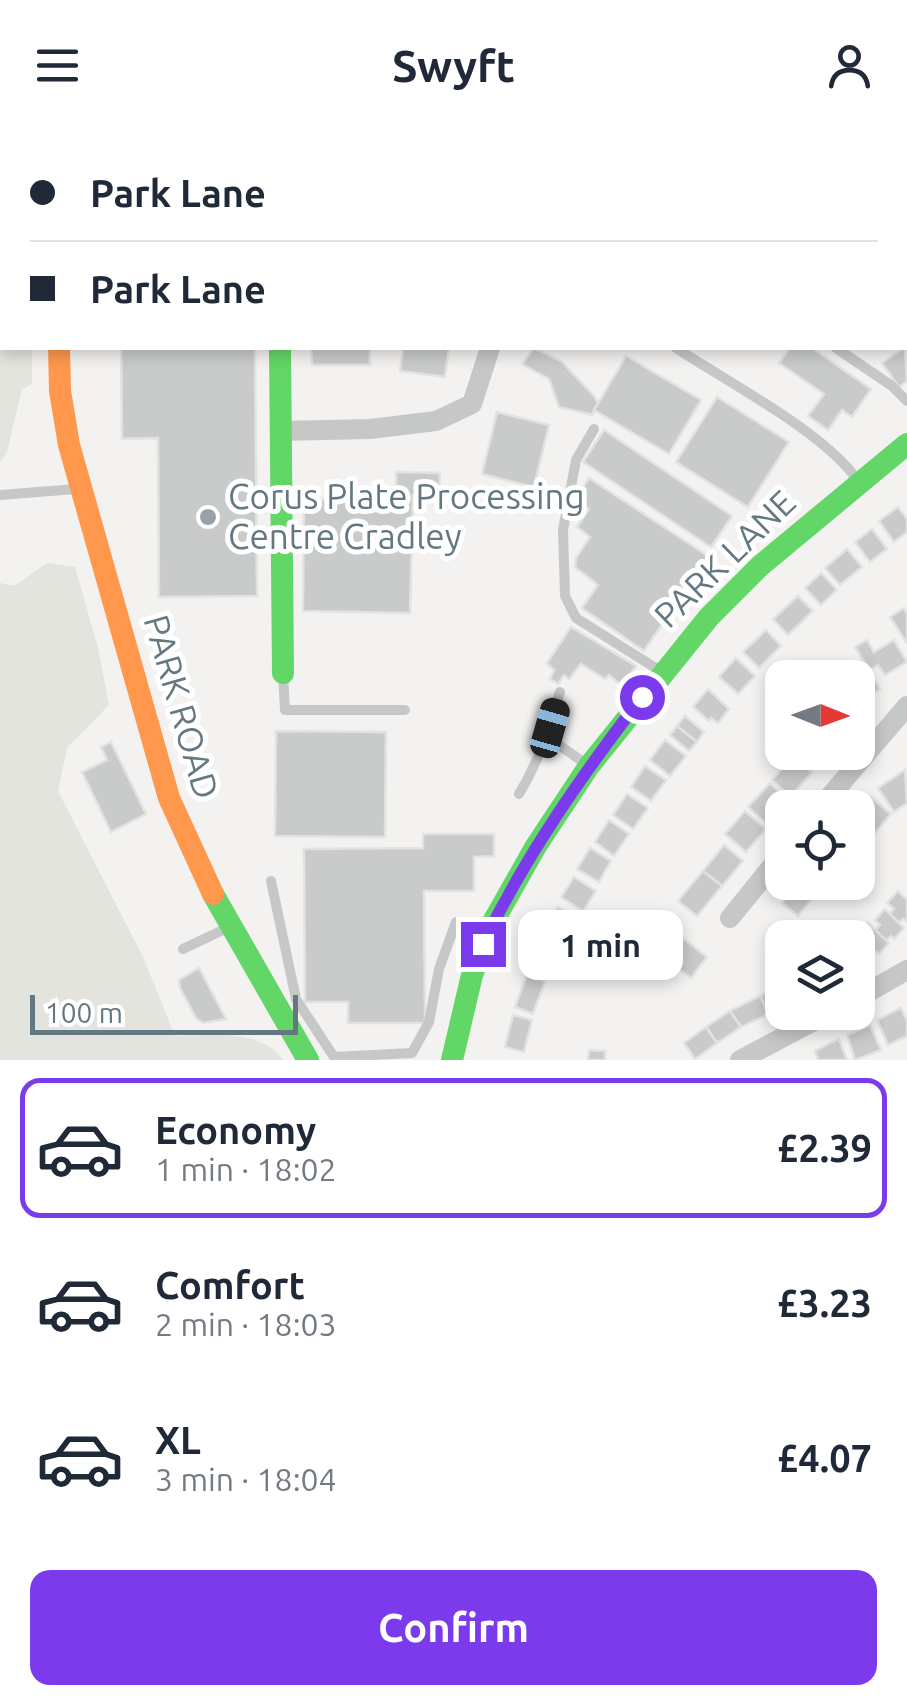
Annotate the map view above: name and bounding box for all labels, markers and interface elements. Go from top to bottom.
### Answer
icon: menu [30,38,85,93]
icon: person [822,38,877,93]
text: Swyft [392,40,515,91]
text: Park Lane [90,172,266,214]
text: Park Lane [90,268,266,310]
place label: Corus Plate Processing Centre Cradley [228,476,585,556]
street label: PARK LANE [646,482,803,635]
marker: Corus Plate Processing Centre Cradley [197,506,219,528]
street label: PARK ROAD [137,610,227,803]
north arrow [765,660,875,770]
map controls [765,660,875,1030]
route start [620,675,665,720]
car [527,695,573,761]
button: locate [765,790,875,900]
callout: 1 min [518,909,683,979]
button: layers [765,920,875,1030]
route end [461,922,506,967]
text: 1 min [560,927,641,963]
scale bar [30,990,298,1034]
text: 100 m [45,997,123,1028]
icon: car [35,1103,125,1193]
text: Economy [155,1109,316,1151]
text: £2.39 [777,1127,872,1169]
text: 1 min · 18:02 [155,1151,337,1187]
icon: car [35,1258,125,1348]
text: Comfort [155,1264,305,1306]
text: £3.23 [777,1282,872,1324]
text: 2 min · 18:03 [155,1306,337,1342]
icon: car [35,1413,125,1503]
text: XL [155,1419,201,1461]
text: £4.07 [777,1437,872,1479]
text: 3 min · 18:04 [155,1461,337,1497]
button: Confirm [30,1570,877,1685]

